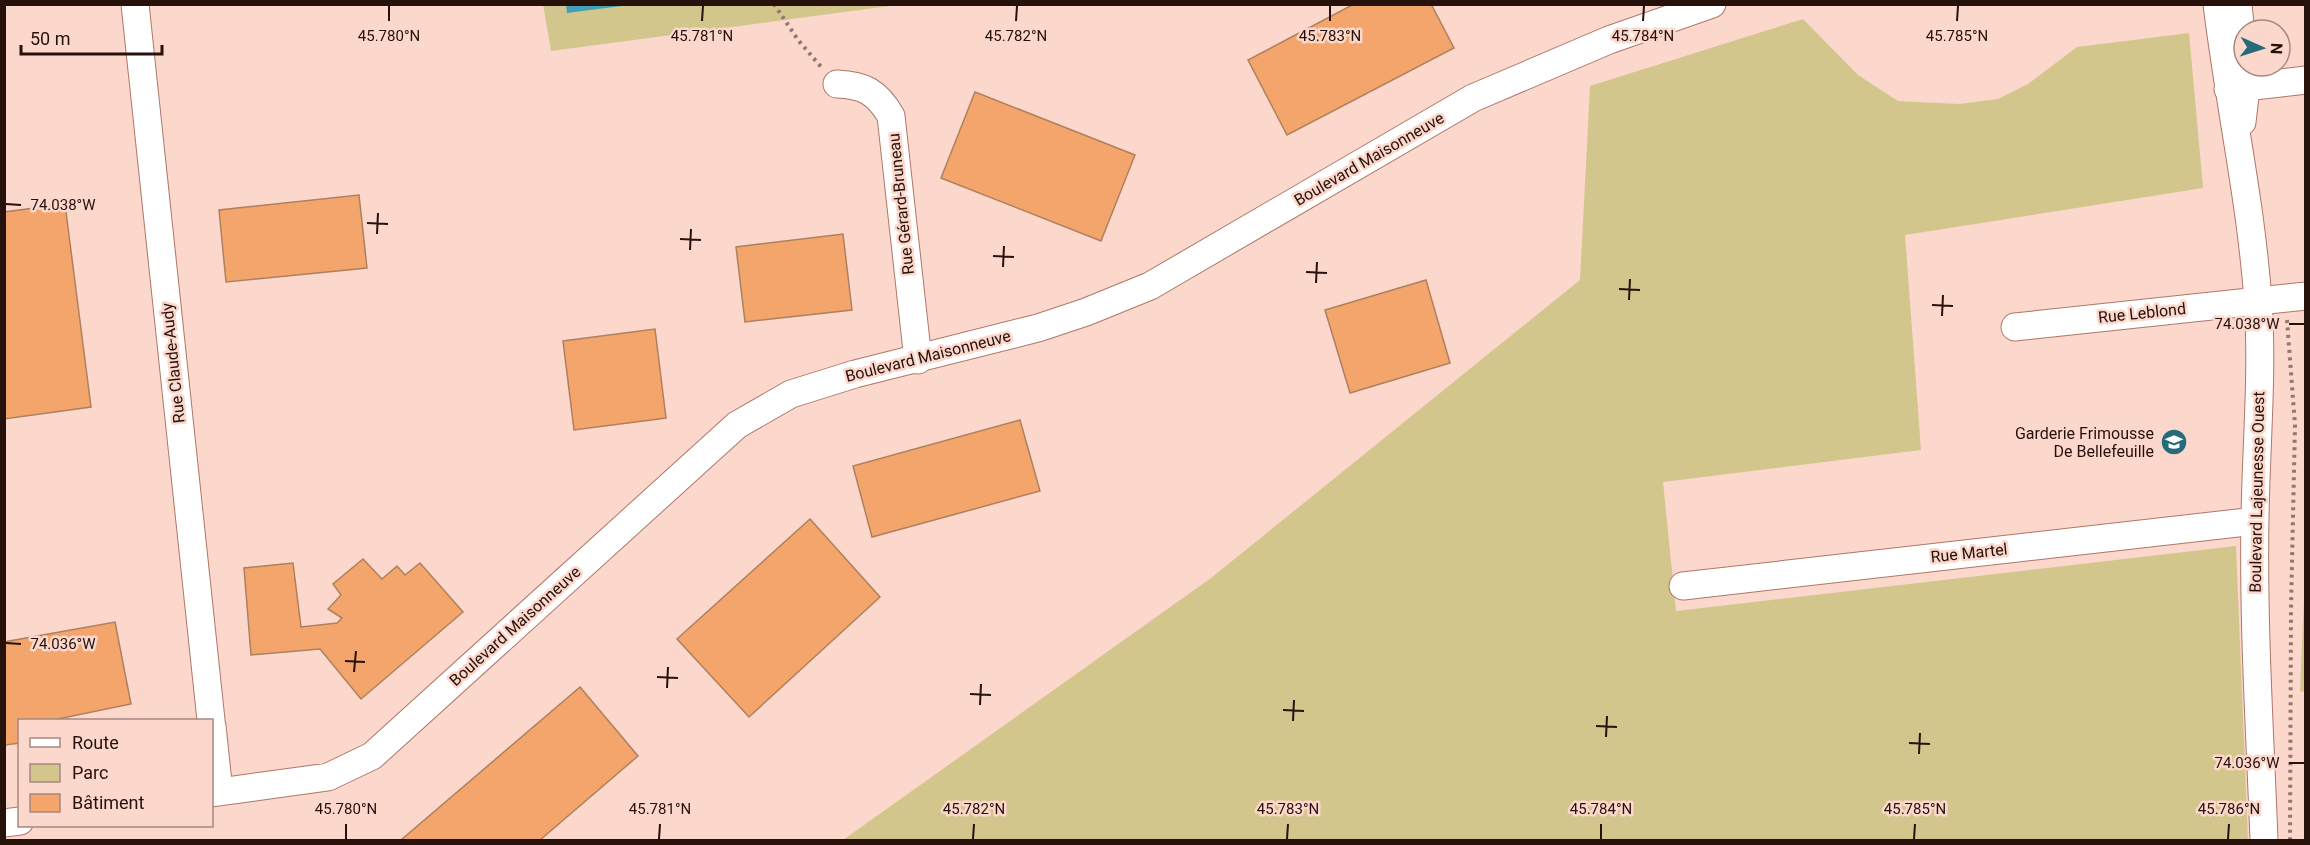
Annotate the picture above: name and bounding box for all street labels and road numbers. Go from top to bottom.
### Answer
street label: Boulevard Maisonneuve [1291,108,1447,210]
street label: Rue Gérard-Bruneau [884,132,918,276]
street label: Rue Leblond [2097,299,2187,327]
street label: Rue Claude-Audy [157,302,189,424]
street label: Boulevard Maisonneuve [843,326,1013,386]
street label: Boulevard Lajeunesse Ouest [2246,391,2268,593]
street label: Rue Martel [1930,540,2008,566]
street label: Boulevard Maisonneuve [446,562,584,690]

